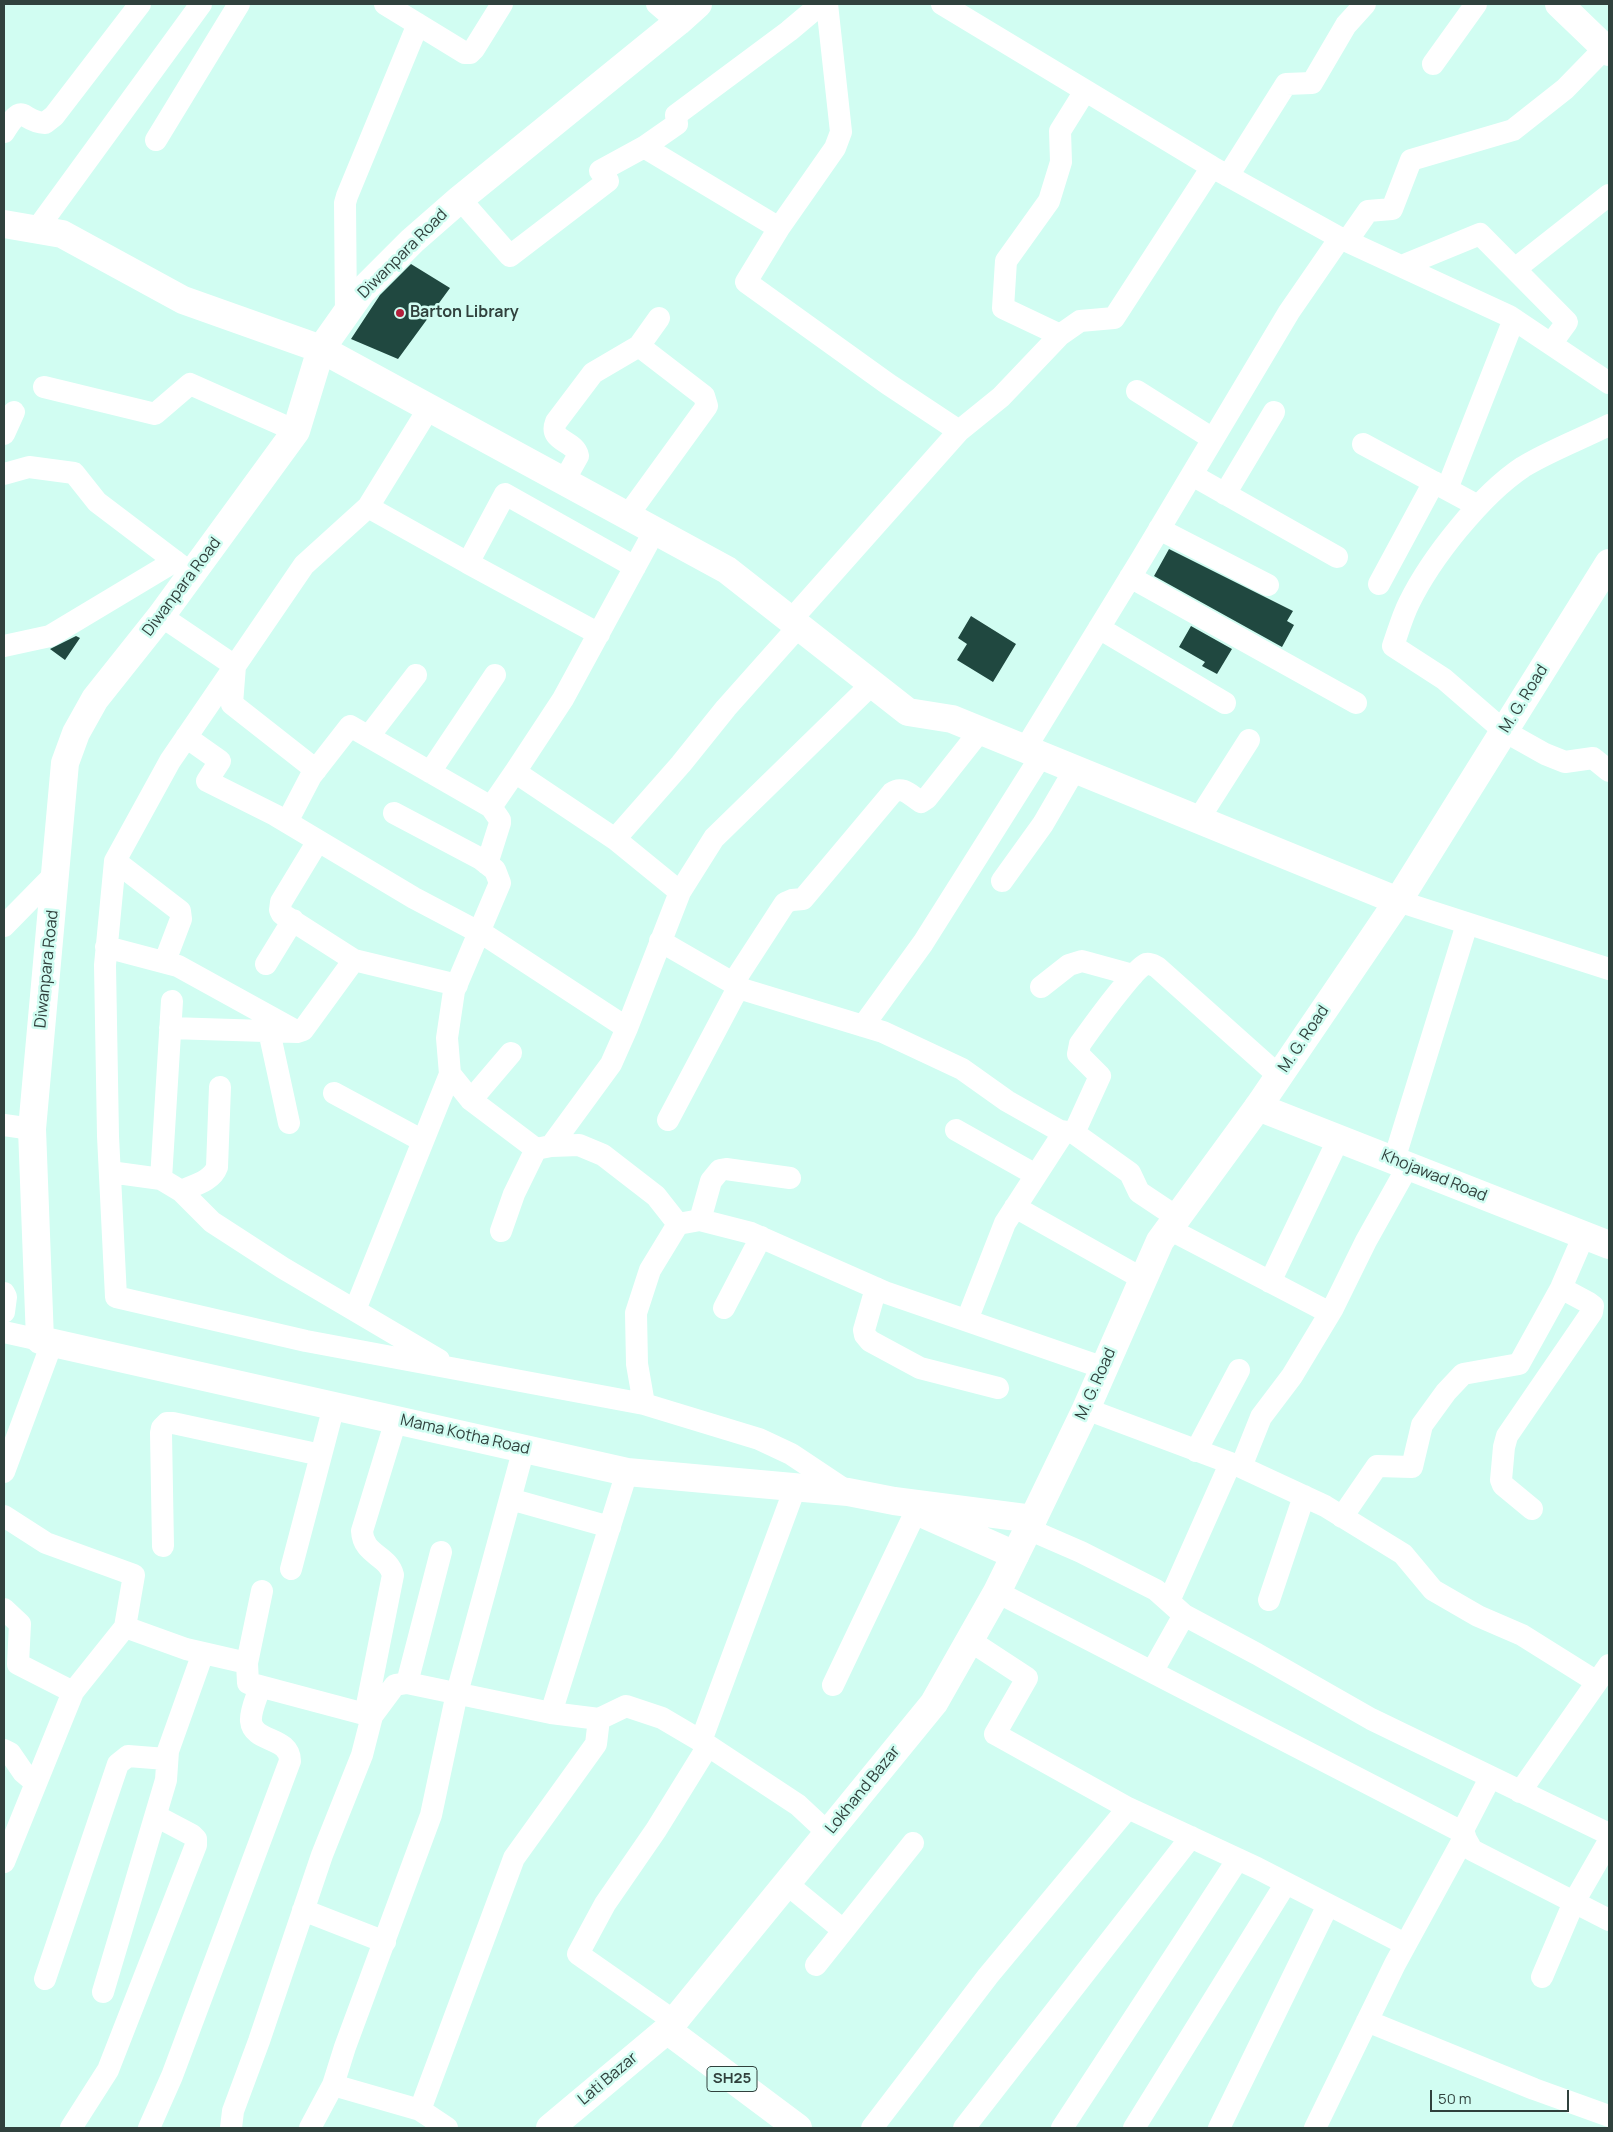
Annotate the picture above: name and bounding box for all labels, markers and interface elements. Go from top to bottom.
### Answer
street label: Diwanpara Road [354,205,452,303]
place label: Barton Library [410,303,519,323]
marker: Barton Library [394,307,406,319]
street label: Diwanpara Road [139,534,225,640]
street label: M. G. Road [1496,662,1552,736]
street label: Diwanpara Road [31,909,63,1029]
street label: M. G. Road [1275,1002,1333,1076]
street label: Khojawad Road [1378,1146,1490,1206]
street label: M. G. Road [1072,1345,1120,1423]
street label: Mama Kotha Road [398,1411,532,1459]
street label: Lokhand Bazar [822,1742,904,1838]
street label: Lati Bazar [574,2049,642,2109]
road number: SH25 [707,2066,757,2092]
scale bar [1433,2080,1572,2112]
text: 50 m [1438,2088,1472,2109]

